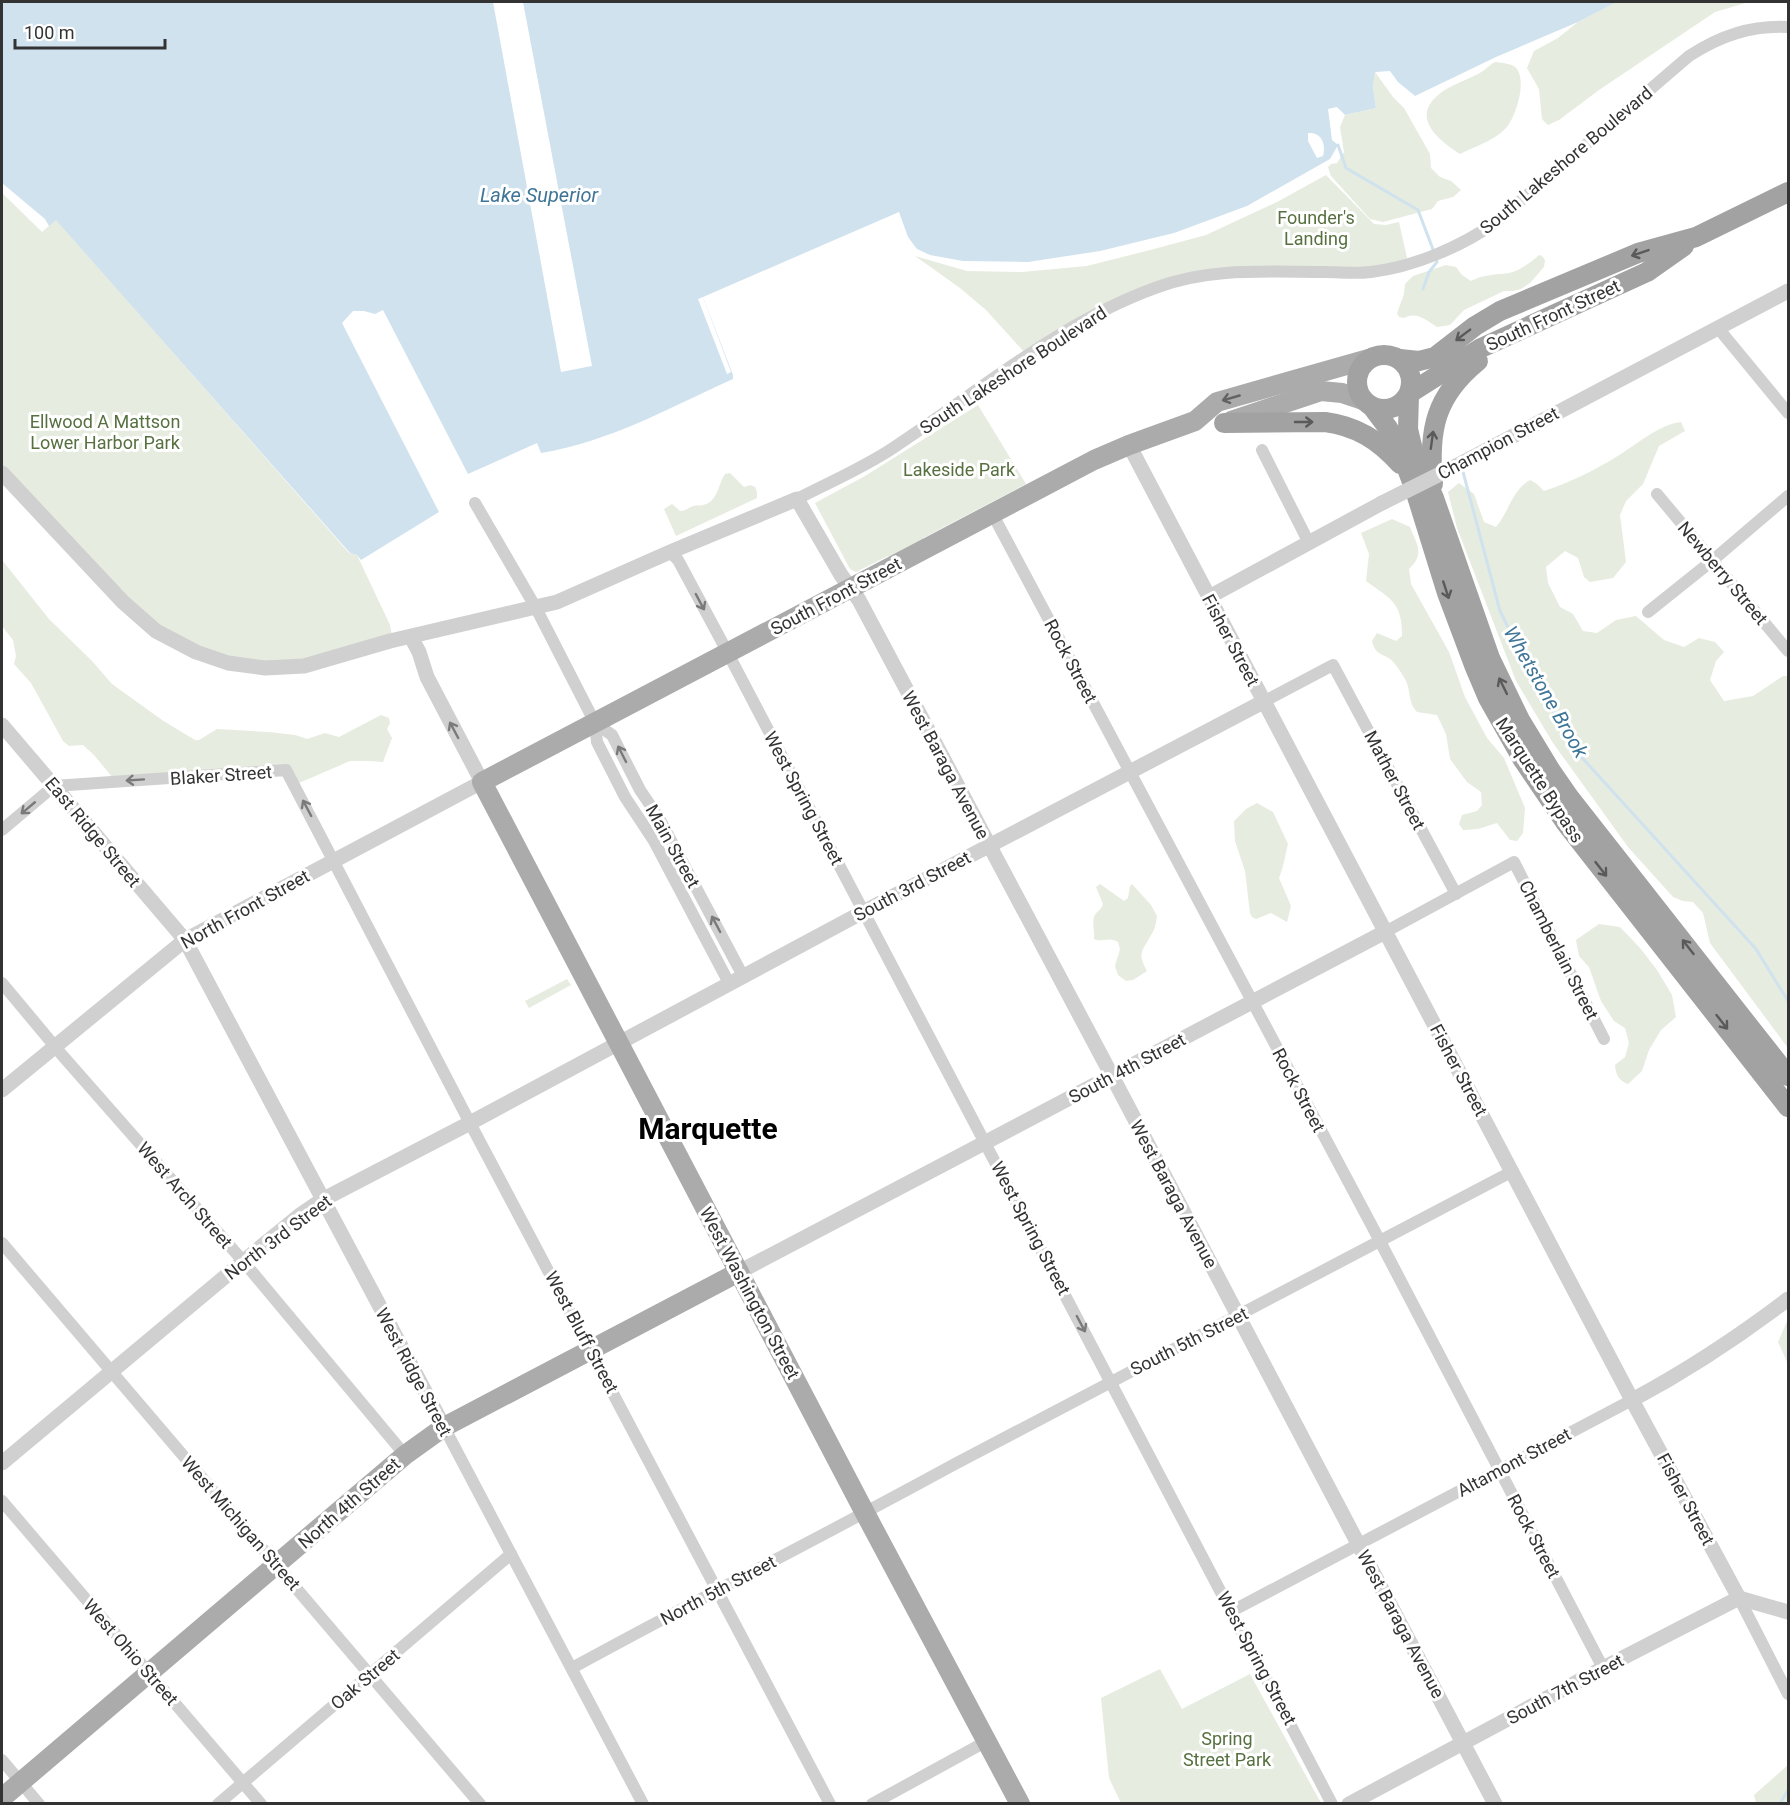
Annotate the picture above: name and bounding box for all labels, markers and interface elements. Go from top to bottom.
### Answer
scale bar [15,12,165,50]
text: 100 m [24,22,75,43]
street label: South Lakeshore Boulevard [1476,82,1656,238]
water label: Lake Superior [480,183,600,207]
park label: Founder's Landing [1277,207,1355,249]
one-way arrow [1631,249,1650,260]
street label: South Front Street [1483,275,1623,355]
street label: South Lakeshore Boulevard [916,302,1110,438]
one-way arrow [1455,328,1471,341]
one-way arrow [1222,393,1241,404]
street label: Champion Street [1434,402,1562,484]
park label: Ellwood A Mattson Lower Harbor Park [30,411,181,453]
one-way arrow [1293,416,1313,428]
one-way arrow [1427,431,1438,450]
park label: Lakeside Park [903,459,1016,480]
street label: Newberry Street [1674,517,1772,629]
street label: South Front Street [767,553,905,639]
one-way arrow [1441,580,1452,599]
street label: Fisher Street [1198,590,1264,690]
one-way arrow [695,592,706,610]
street label: Rock Street [1040,616,1102,707]
water label: Whetstone Brook [1499,622,1594,763]
one-way arrow [1497,677,1508,695]
street label: West Baraga Avenue [898,687,994,843]
street label: Marquette Bypass [1492,713,1588,847]
one-way arrow [448,722,460,740]
street label: Mather Street [1360,727,1430,833]
street label: West Spring Street [760,728,848,868]
one-way arrow [615,745,627,763]
street label: Blaker Street [169,761,273,789]
street label: East Ridge Street [41,773,145,891]
one-way arrow [125,775,145,786]
one-way arrow [301,800,312,818]
one-way arrow [21,801,36,815]
street label: Main Street [642,801,704,891]
street label: South 3rd Street [850,846,974,926]
one-way arrow [1595,861,1608,877]
street label: North Front Street [177,865,313,953]
street label: Chamberlain Street [1515,877,1603,1023]
one-way arrow [710,916,721,934]
one-way arrow [1681,939,1694,955]
one-way arrow [1716,1014,1729,1030]
street label: Fisher Street [1426,1020,1492,1120]
street label: South 4th Street [1065,1028,1189,1108]
street label: Rock Street [1268,1045,1330,1136]
district label: Marquette [638,1111,778,1146]
street label: West Baraga Avenue [1126,1116,1222,1272]
street label: West Arch Street [133,1138,237,1252]
street label: West Spring Street [987,1158,1075,1298]
street label: North 3rd Street [221,1190,336,1284]
street label: West Washington Street [696,1203,804,1383]
street label: West Bluff Street [541,1268,623,1397]
street label: South 5th Street [1127,1302,1251,1380]
street label: West Ridge Street [371,1304,457,1440]
one-way arrow [1075,1315,1087,1332]
street label: Altamont Street [1454,1423,1574,1501]
street label: Fisher Street [1653,1449,1719,1549]
street label: West Michigan Street [177,1452,305,1594]
street label: North 4th Street [294,1453,404,1553]
street label: Rock Street [1503,1491,1565,1582]
street label: West Baraga Avenue [1353,1546,1449,1702]
street label: North 5th Street [657,1551,779,1629]
street label: West Spring Street [1213,1588,1301,1728]
street label: West Ohio Street [79,1595,183,1709]
street label: Oak Street [326,1644,404,1714]
street label: South 7th Street [1503,1649,1627,1729]
park label: Spring Street Park [1183,1728,1272,1770]

